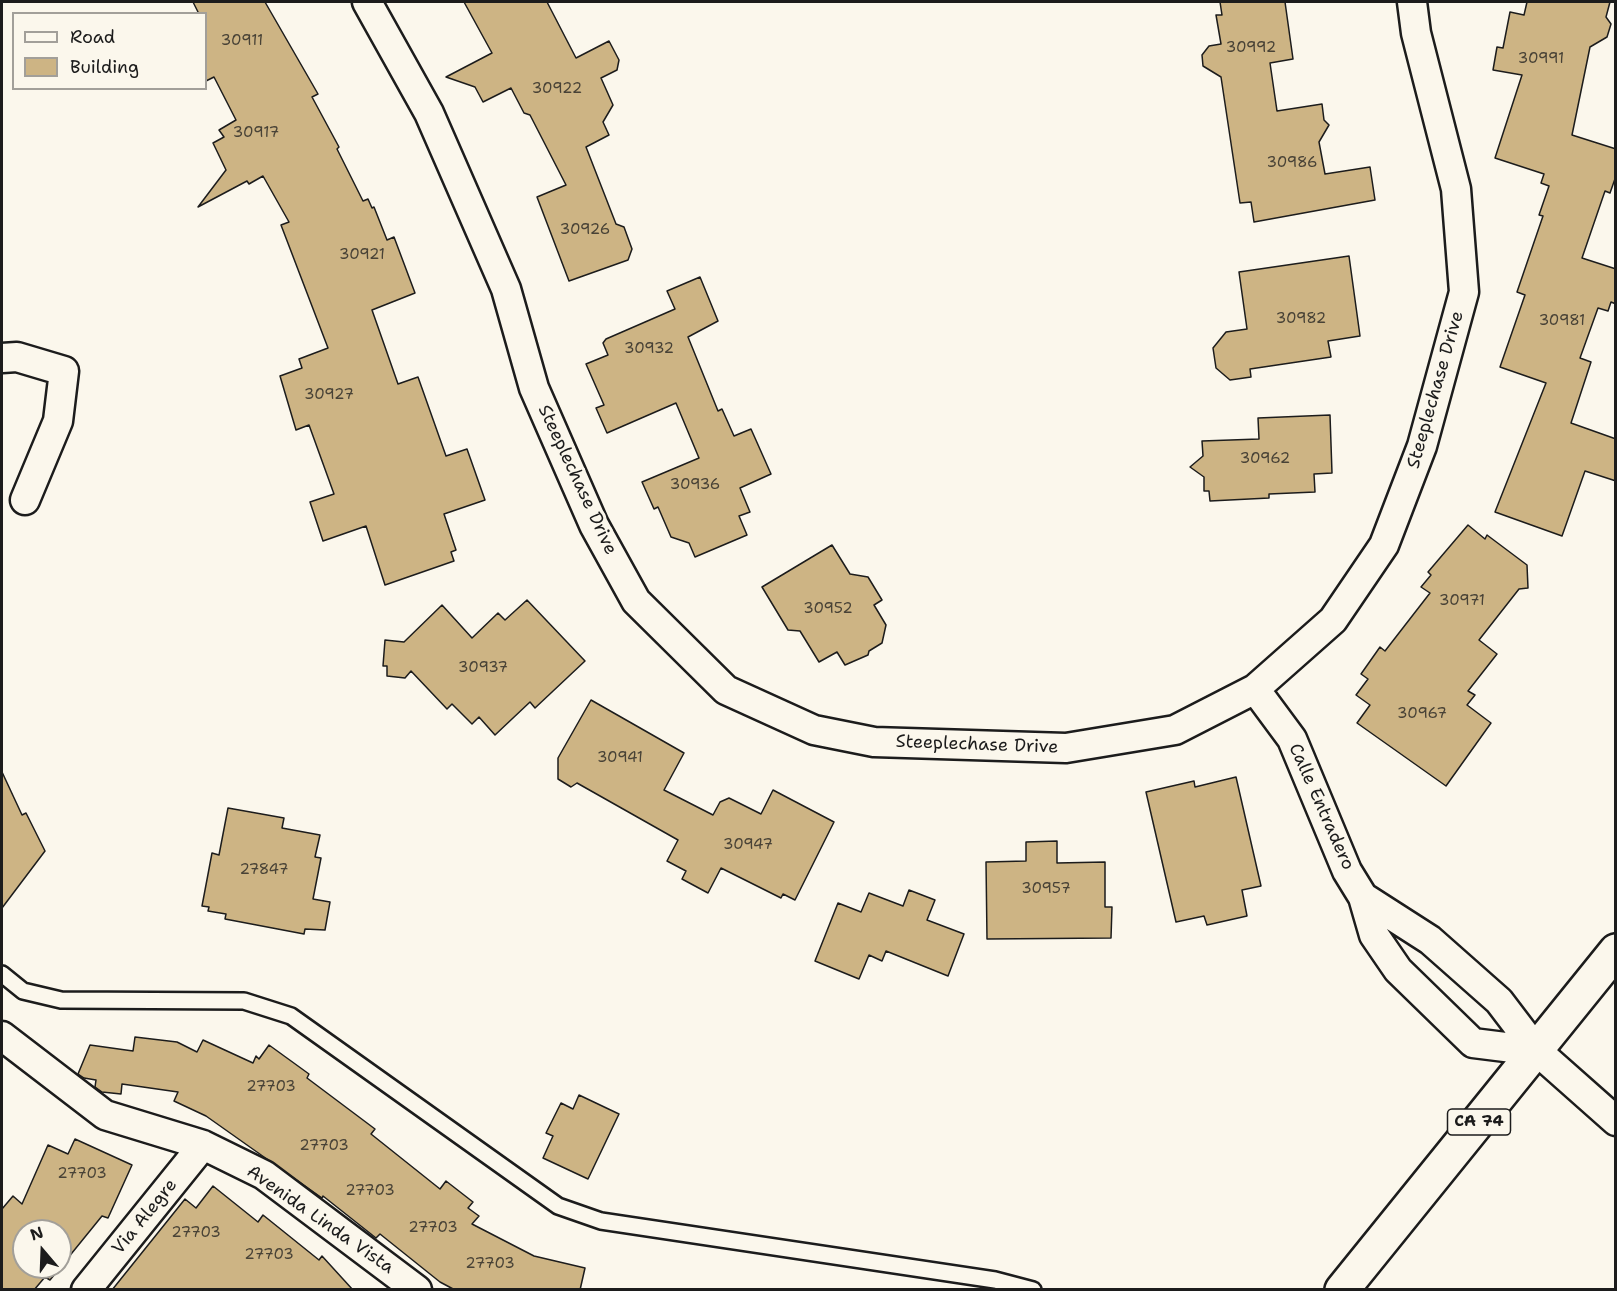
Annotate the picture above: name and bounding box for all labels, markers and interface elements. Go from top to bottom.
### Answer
legend [12,12,207,90]
text: Road [70,25,115,49]
house number: 30911 [221,32,263,50]
house number: 30992 [1226,39,1276,57]
house number: 30991 [1518,50,1564,68]
text: Building [70,55,139,79]
house number: 30922 [532,80,582,98]
house number: 30917 [233,124,279,142]
house number: 30986 [1266,154,1318,172]
house number: 30926 [560,221,610,239]
house number: 30921 [339,246,385,264]
street label: Steeplechase Drive [1403,309,1469,471]
house number: 30982 [1276,310,1326,328]
house number: 30981 [1539,312,1585,330]
house number: 30932 [624,340,674,358]
house number: 30927 [304,386,354,404]
street label: Steeplechase Drive [533,402,621,558]
house number: 30962 [1240,450,1290,468]
house number: 30936 [670,476,720,494]
house number: 30971 [1439,592,1485,610]
house number: 30952 [803,600,853,618]
house number: 30937 [458,659,508,677]
house number: 30967 [1397,705,1447,723]
street label: Steeplechase Drive [895,731,1059,759]
street label: Calle Entradero [1283,740,1359,874]
house number: 30941 [597,749,643,767]
house number: 30947 [723,836,773,854]
house number: 27847 [239,861,289,879]
house number: 30957 [1021,880,1071,898]
house number: 27703 [246,1078,296,1096]
road number: CA 74 [1448,1109,1510,1135]
house number: 27703 [299,1137,349,1155]
street label: Avenida Linda Vista [242,1161,398,1279]
house number: 27703 [57,1165,107,1183]
street label: Via Alegre [108,1175,182,1259]
house number: 27703 [345,1182,395,1200]
north arrow [12,1219,72,1279]
house number: 27703 [408,1219,458,1237]
text: N [27,1221,46,1245]
house number: 27703 [171,1224,221,1242]
house number: 27703 [244,1246,294,1264]
house number: 27703 [465,1255,515,1273]

